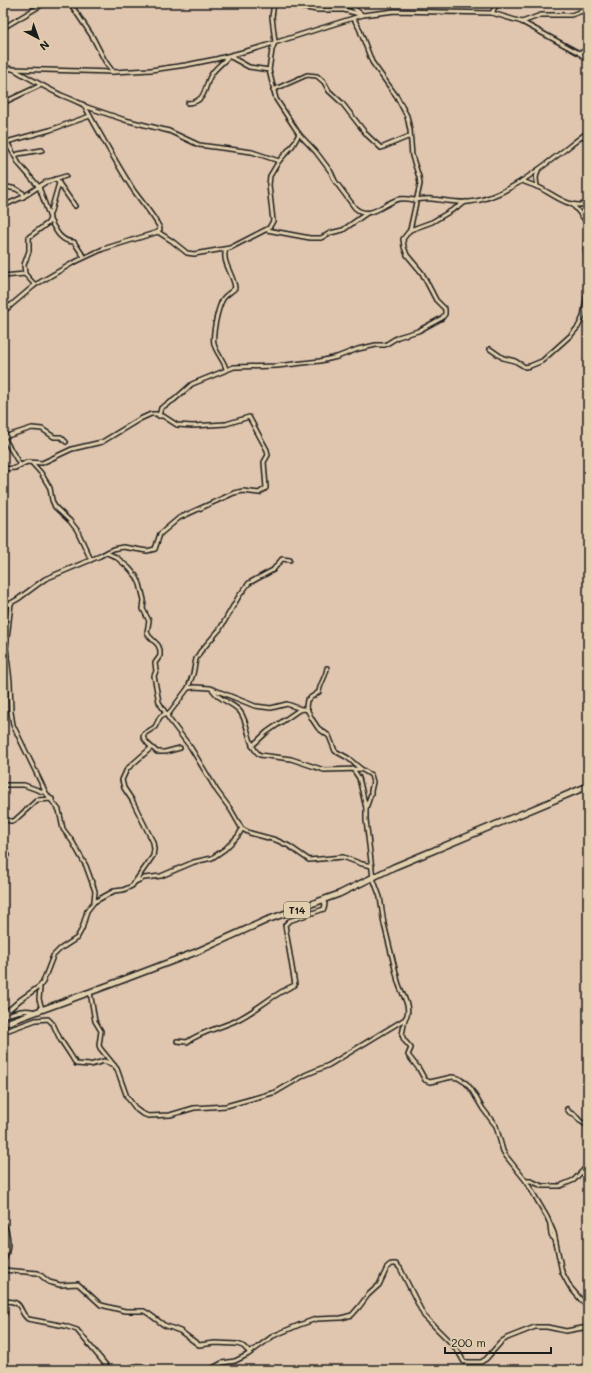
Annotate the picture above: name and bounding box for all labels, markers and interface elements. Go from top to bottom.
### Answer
north arrow [18,18,58,58]
text: N [37,38,53,54]
road number: T14 [284,902,310,918]
scale bar [445,1329,551,1355]
text: 200 m [451,1334,486,1350]

